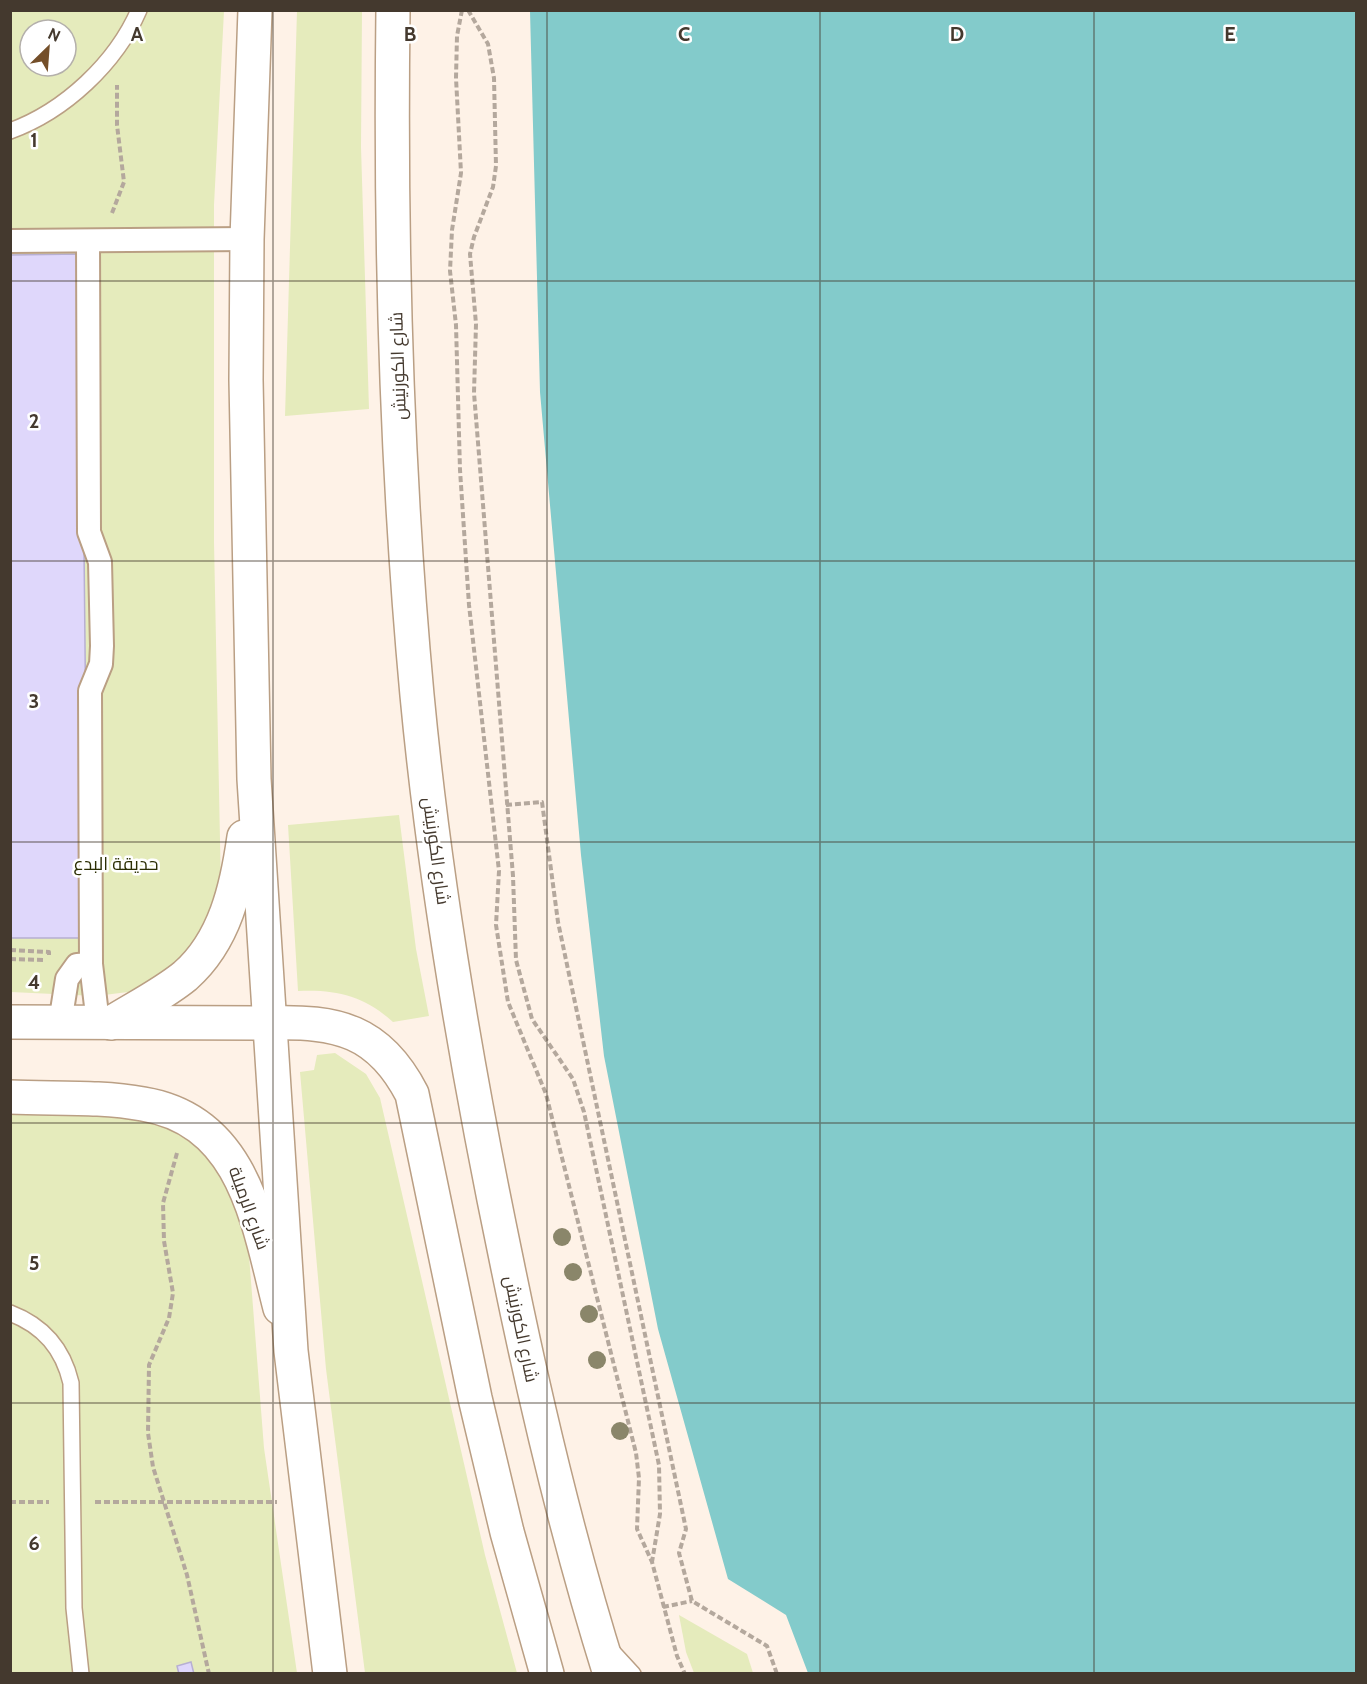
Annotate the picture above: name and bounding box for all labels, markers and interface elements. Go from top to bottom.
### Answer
north arrow [18,18,78,78]
text: A [131,22,144,46]
text: B [404,22,416,46]
text: C [678,22,690,46]
text: D [950,22,964,46]
text: E [1224,22,1236,46]
text: N [45,24,63,46]
text: 1 [30,128,38,152]
street label: شارع الكورنيش [385,311,412,420]
text: 2 [29,409,39,433]
text: 3 [29,689,39,713]
street label: شارع الكورنيش [417,796,454,906]
park label: حديقة البدع [73,853,159,876]
text: 4 [28,970,40,994]
street label: شارع الرميلة [223,1163,274,1253]
text: 5 [29,1251,39,1275]
street label: شارع الكورنيش [498,1274,543,1384]
text: 6 [28,1531,40,1555]

